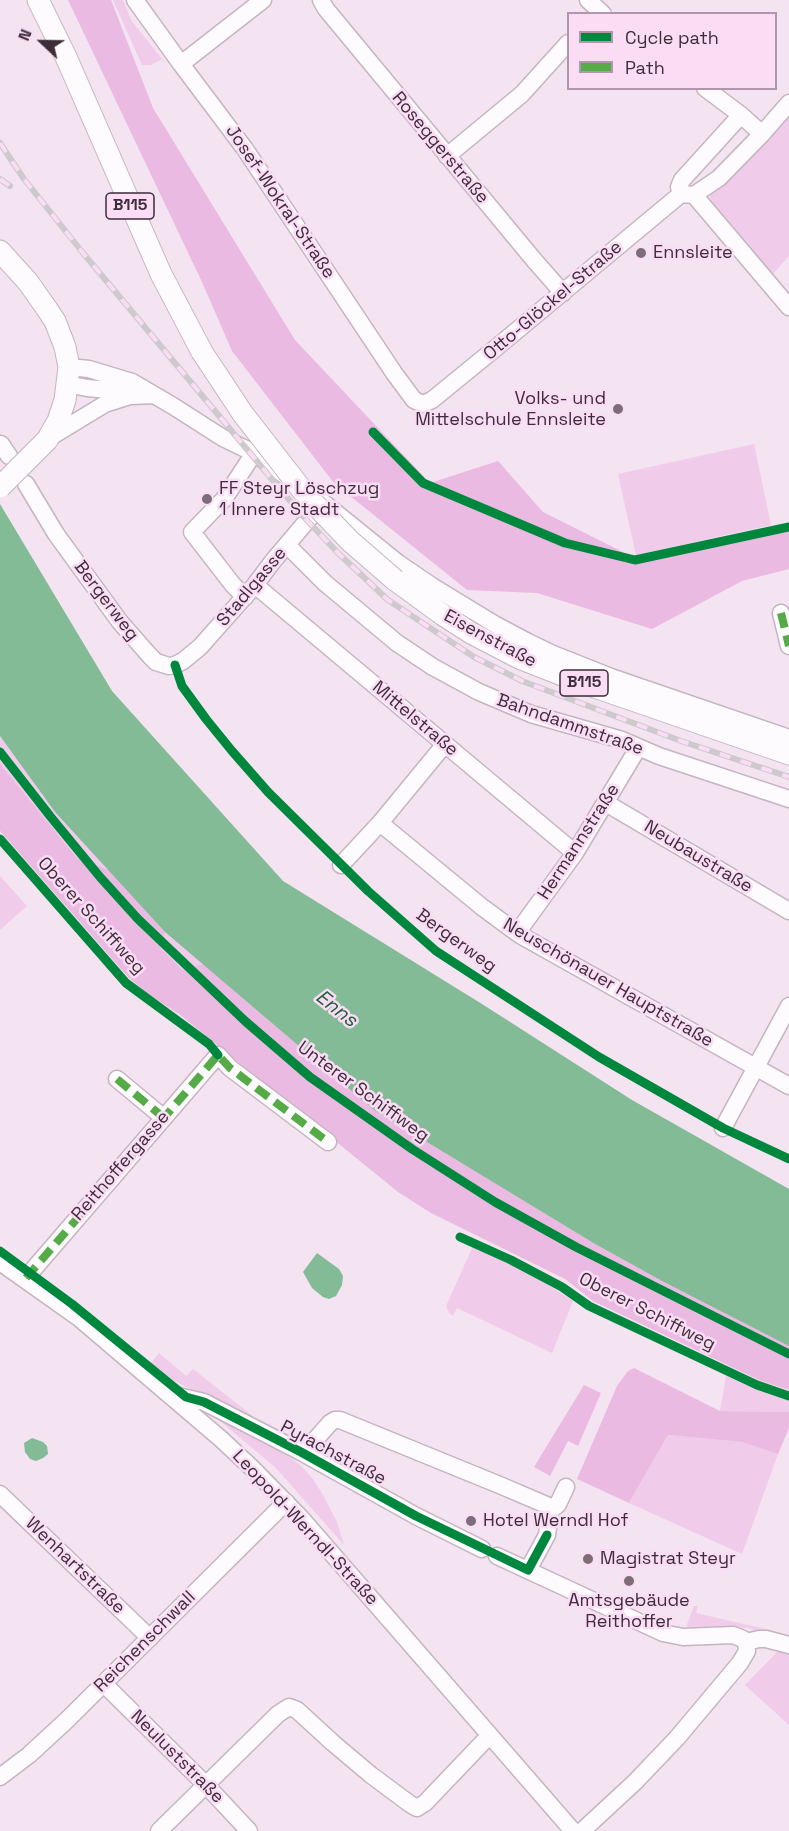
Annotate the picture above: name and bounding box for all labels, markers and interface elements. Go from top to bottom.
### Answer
north arrow [12,12,72,72]
legend [567,12,777,90]
text: N [13,26,37,44]
text: Cycle path [625,26,719,49]
text: Path [625,56,665,79]
street label: Roseggerstraße [387,88,493,208]
street label: Josef-Wokral-Straße [221,121,339,283]
road number: B115 [106,193,154,219]
street label: Otto-Glöckel-Straße [479,237,627,365]
place label: Ennsleite [653,242,733,264]
marker: Ennsleite [634,246,648,260]
place label: Volks- und Mittelschule Ennsleite [415,388,606,430]
marker: Volks- und Mittelschule Ennsleite [611,402,625,416]
place label: FF Steyr Löschzug 1 Innere Stadt [219,478,379,520]
marker: FF Steyr Löschzug 1 Innere Stadt [200,492,214,506]
street label: Stadlgasse [213,543,291,631]
street label: Bergerweg [69,557,143,645]
street label: Eisenstraße [440,606,540,672]
road number: B115 [560,670,608,696]
street label: Mittelstraße [368,677,462,761]
street label: Bahndammstraße [494,690,646,760]
street label: Hermannstraße [534,780,624,904]
street label: Neubaustraße [640,816,756,898]
street label: Oberer Schiffweg [33,853,149,979]
street label: Bergerweg [411,904,501,978]
street label: Neuschönauer Hauptstraße [499,914,717,1052]
water label: Enns [310,985,362,1033]
street label: Unterer Schiffweg [293,1037,433,1147]
street label: Reithoffergasse [67,1107,175,1225]
street label: Oberer Schiffweg [575,1268,719,1356]
street label: Pyrachstraße [276,1416,390,1490]
street label: Leopold-Werndl-Straße [227,1446,383,1610]
place label: Hotel Werndl Hof [483,1510,628,1532]
street label: Wenhartstraße [21,1513,129,1619]
marker: Hotel Werndl Hof [464,1514,478,1528]
place label: Magistrat Steyr [600,1548,736,1570]
marker: Magistrat Steyr [581,1552,595,1566]
marker: Amtsgebäude Reithoffer [622,1574,636,1588]
street label: Reichenschwall [90,1587,200,1697]
place label: Amtsgebäude Reithoffer [568,1590,690,1632]
street label: Neuluststraße [126,1706,228,1808]

